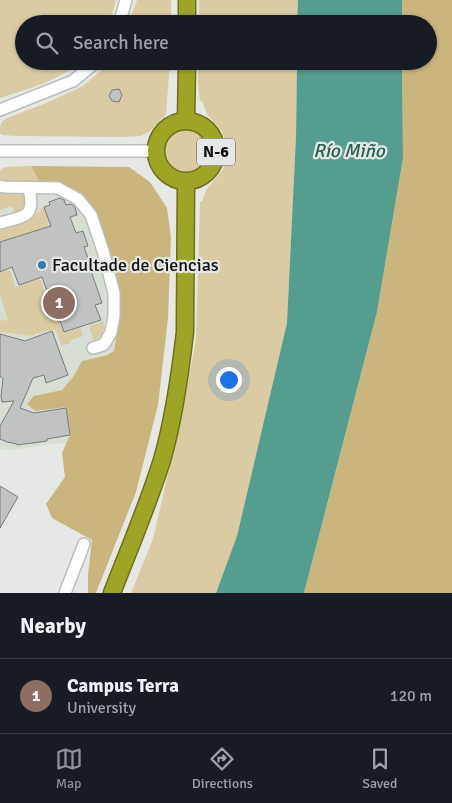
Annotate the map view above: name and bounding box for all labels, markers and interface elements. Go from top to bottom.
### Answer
search box [15,15,437,70]
icon: search [33,29,61,57]
text: Search here [73,31,169,55]
road number: N-6 [197,138,235,166]
water label: Río Miño [313,139,386,163]
place label: Facultade de Ciencias [52,254,219,276]
marker: Facultade de Ciencias [36,259,48,271]
pin: 1 [43,284,75,322]
your location [216,367,242,393]
text: Nearby [20,613,86,639]
text: Campus Terra [67,674,179,698]
text: 1 [32,686,40,706]
text: 120 m [390,686,432,706]
text: University [67,698,136,718]
tab: Map [55,745,83,792]
tab: Directions [192,745,253,792]
tab: Saved [362,745,397,792]

